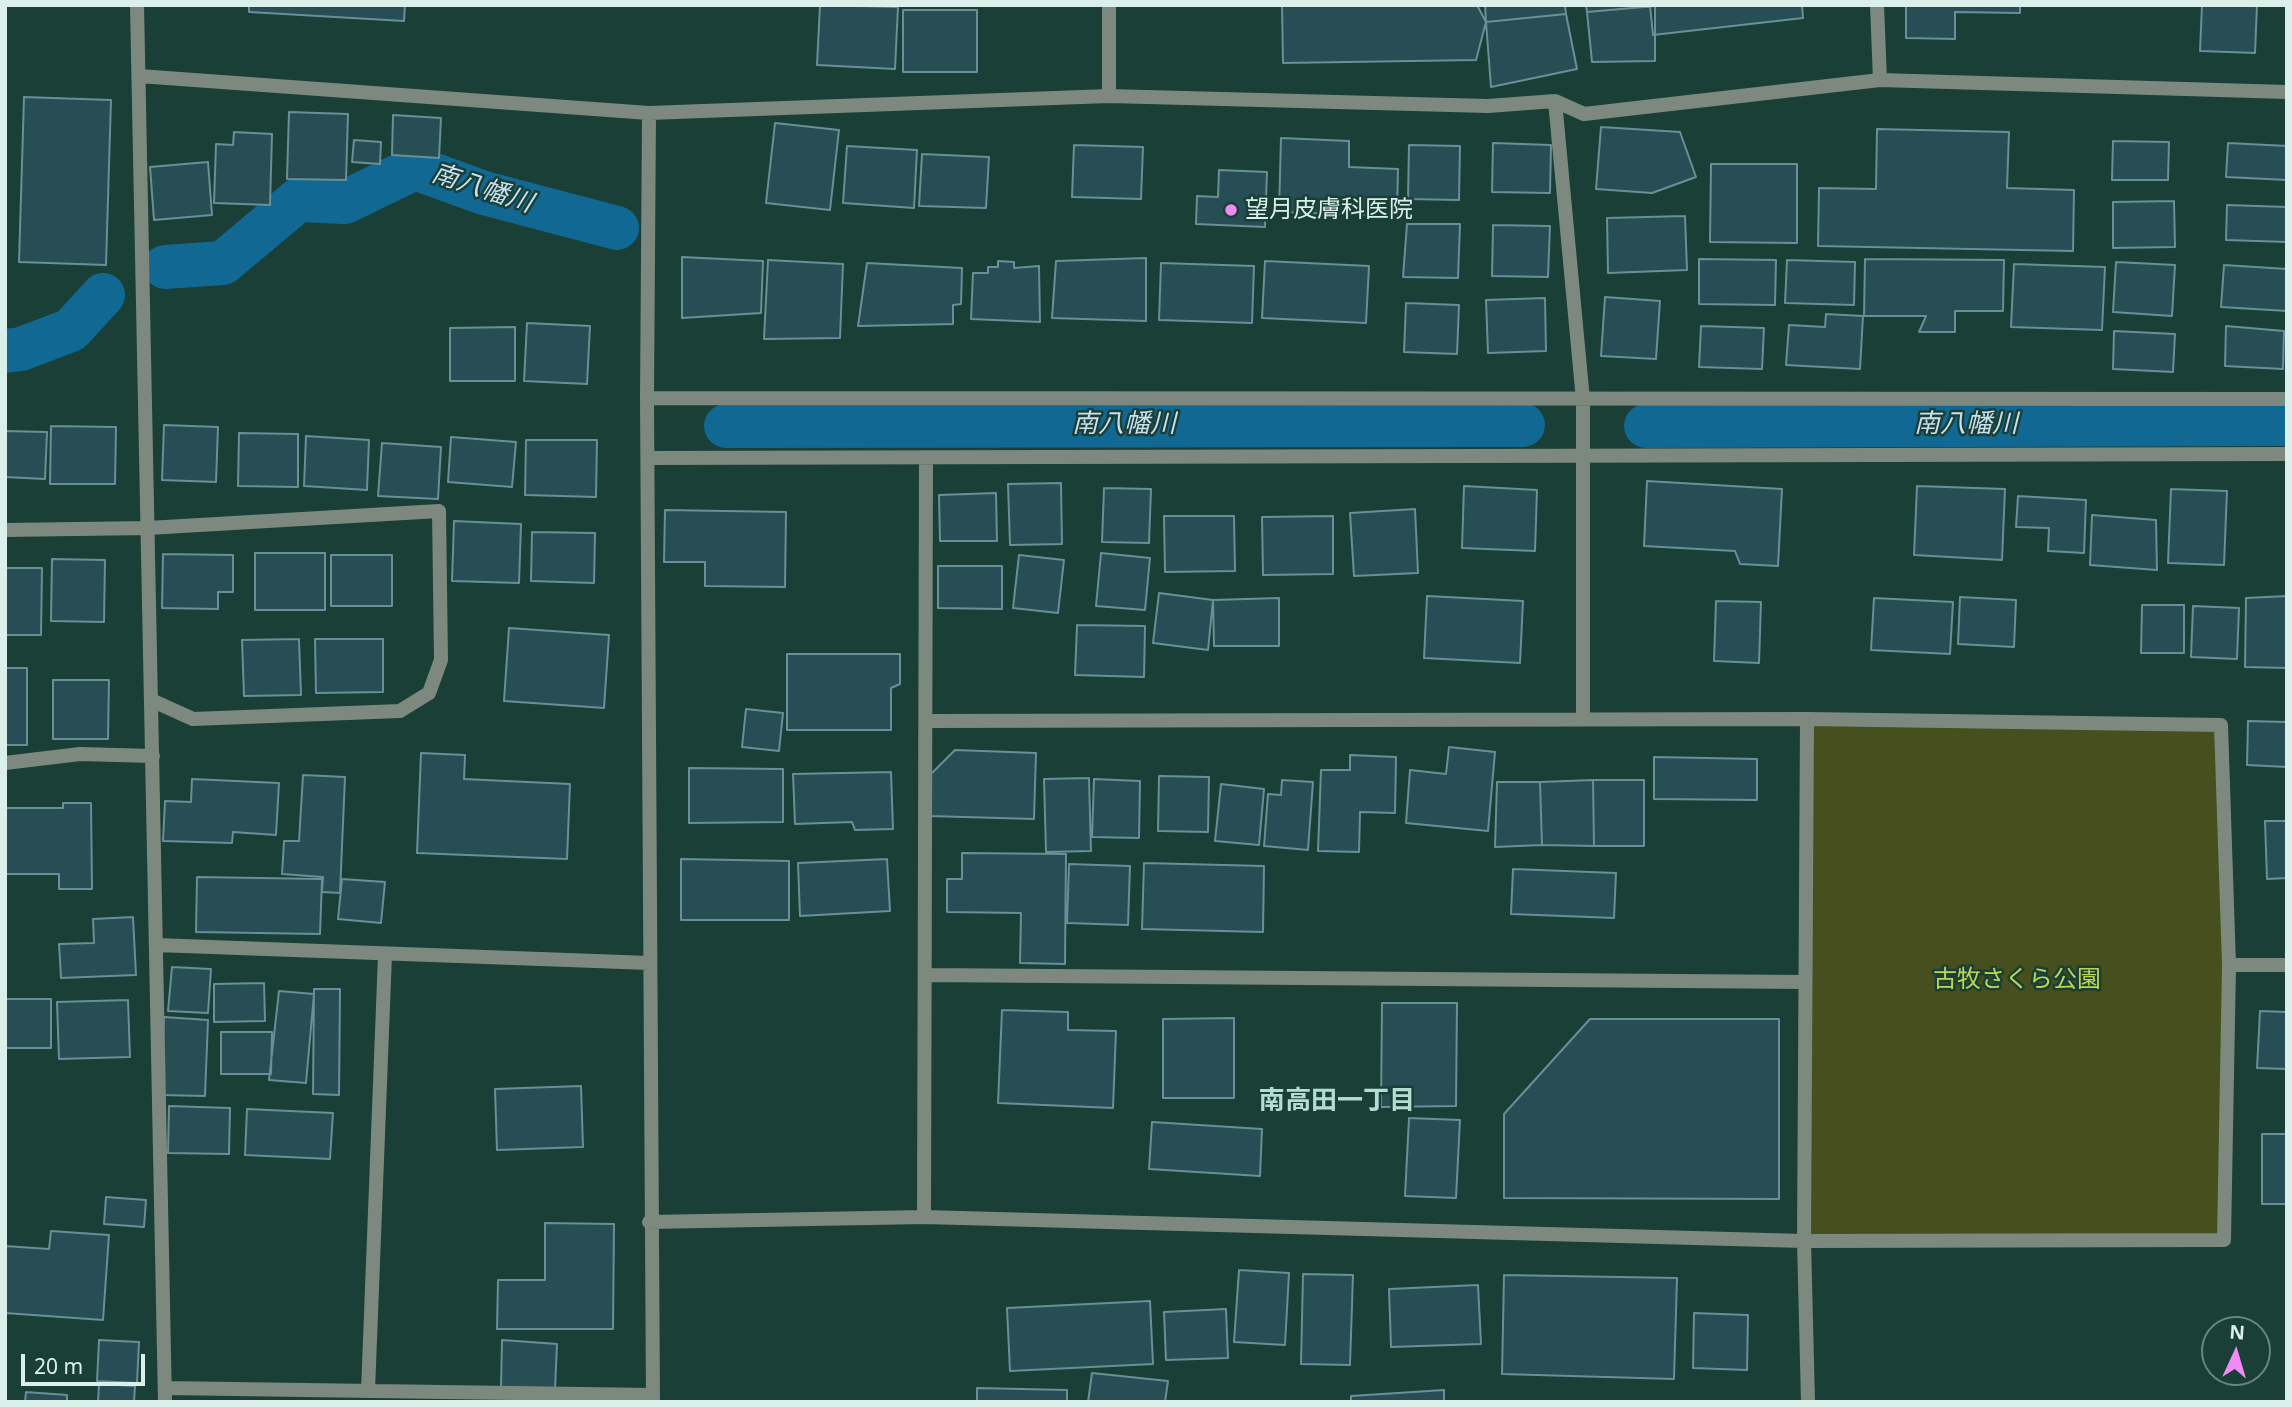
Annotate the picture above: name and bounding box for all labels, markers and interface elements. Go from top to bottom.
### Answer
water label: 南八幡川 [428,158,536,220]
place label: 望月皮膚科医院 [1245,196,1413,224]
marker: 望月皮膚科医院 [1223,202,1239,218]
water label: 南八幡川 [1072,409,1176,441]
water label: 南八幡川 [1914,409,2018,441]
park label: 古牧さくら公園 [1933,966,2101,994]
district label: 南高田一丁目 [1259,1086,1415,1118]
north arrow [2201,1316,2271,1386]
text: N [2229,1319,2246,1346]
scale bar [24,1340,149,1384]
text: 20 m [34,1352,83,1380]

